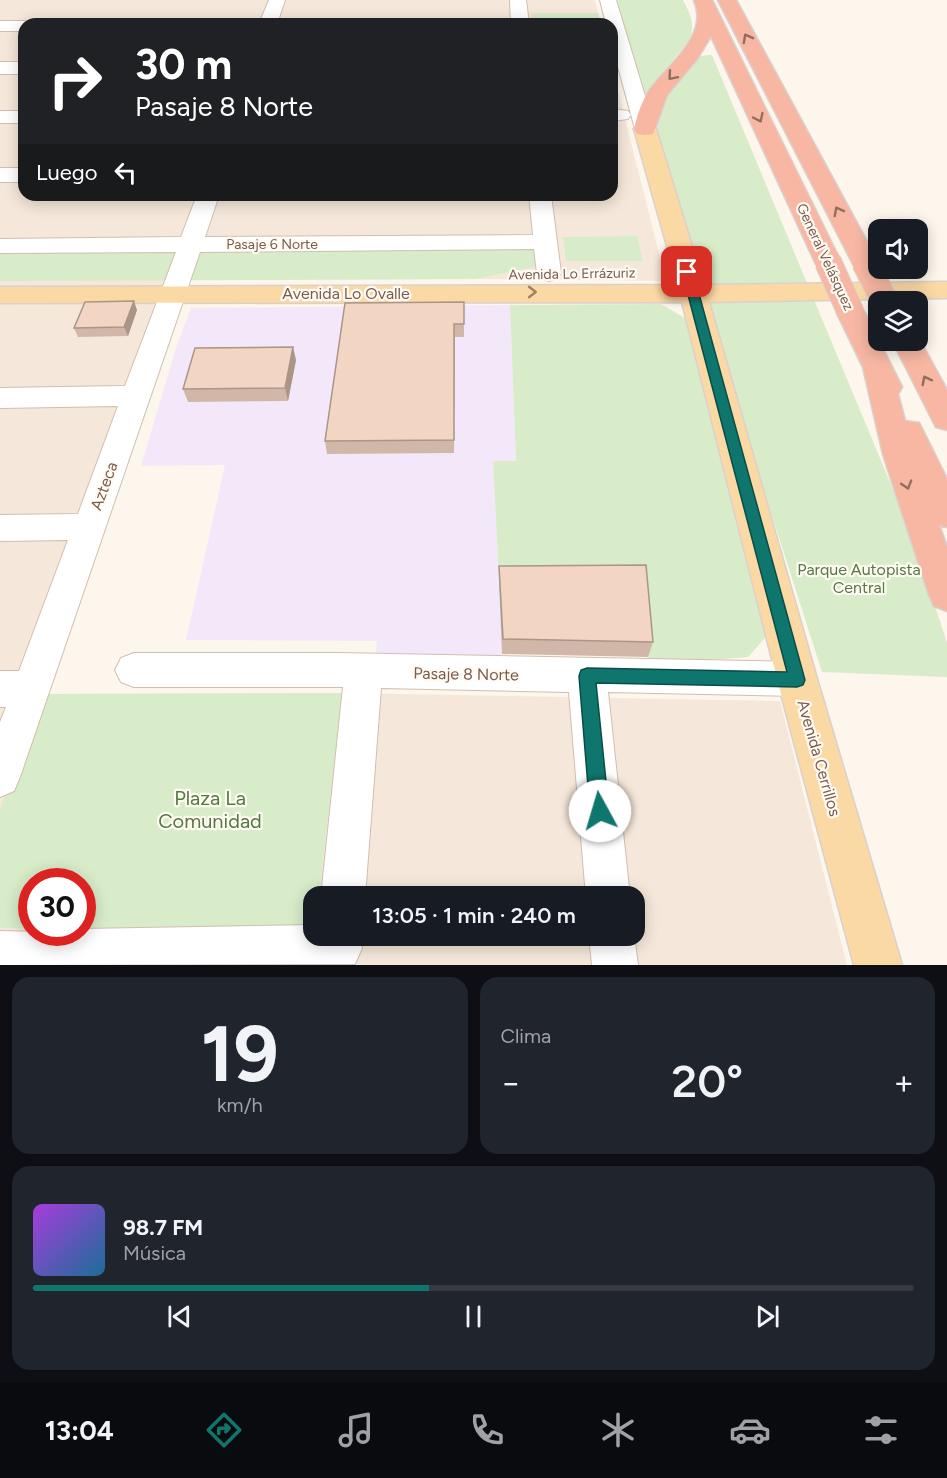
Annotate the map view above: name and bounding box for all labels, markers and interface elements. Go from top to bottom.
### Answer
one-way arrow [743,34,754,44]
text: 30 m [135,39,232,90]
icon: right [36,42,114,120]
one-way arrow [668,69,679,80]
text: Pasaje 8 Norte [135,90,313,123]
one-way arrow [751,111,763,122]
icon: left [109,156,142,189]
text: Luego [36,159,97,186]
street label: General Velásquez [793,201,857,313]
one-way arrow [833,206,845,217]
map controls [868,219,928,351]
button: sound [868,219,928,279]
street label: Pasaje 6 Norte [226,236,318,253]
pin [661,246,712,297]
icon: arrive [670,255,703,288]
street label: Avenida Lo Errázuriz [508,264,636,284]
street label: Avenida Lo Ovalle [282,284,410,303]
one-way arrow [528,286,537,298]
button: layers [868,291,928,351]
one-way arrow [922,375,934,386]
street label: Azteca [86,459,122,513]
one-way arrow [900,479,912,490]
park label: Parque Autopista Central [797,560,921,597]
street label: Pasaje 8 Norte [413,664,519,684]
street label: Avenida Cerrillos [793,698,845,818]
position arrow [568,779,632,843]
park label: Plaza La Comunidad [158,786,262,833]
speed limit sign: 30 [18,868,96,946]
text: 13:05 · 1 min · 240 m [372,902,576,929]
text: 19 [201,1007,279,1101]
text: Clima [501,1024,551,1048]
text: 20° [671,1054,743,1108]
text: − [501,1063,521,1102]
text: + [893,1063,914,1102]
text: km/h [217,1093,263,1117]
text: 98.7 FM [123,1214,203,1241]
text: Música [123,1241,186,1265]
icon: previous [163,1300,196,1333]
icon: pause [457,1300,490,1333]
icon: next [751,1300,784,1333]
icon: directions [203,1409,245,1451]
icon: music [335,1409,377,1451]
icon: phone [466,1409,508,1451]
icon: climate [597,1409,639,1451]
icon: car [729,1409,771,1451]
icon: filters [860,1409,902,1451]
text: 13:04 [45,1414,114,1447]

